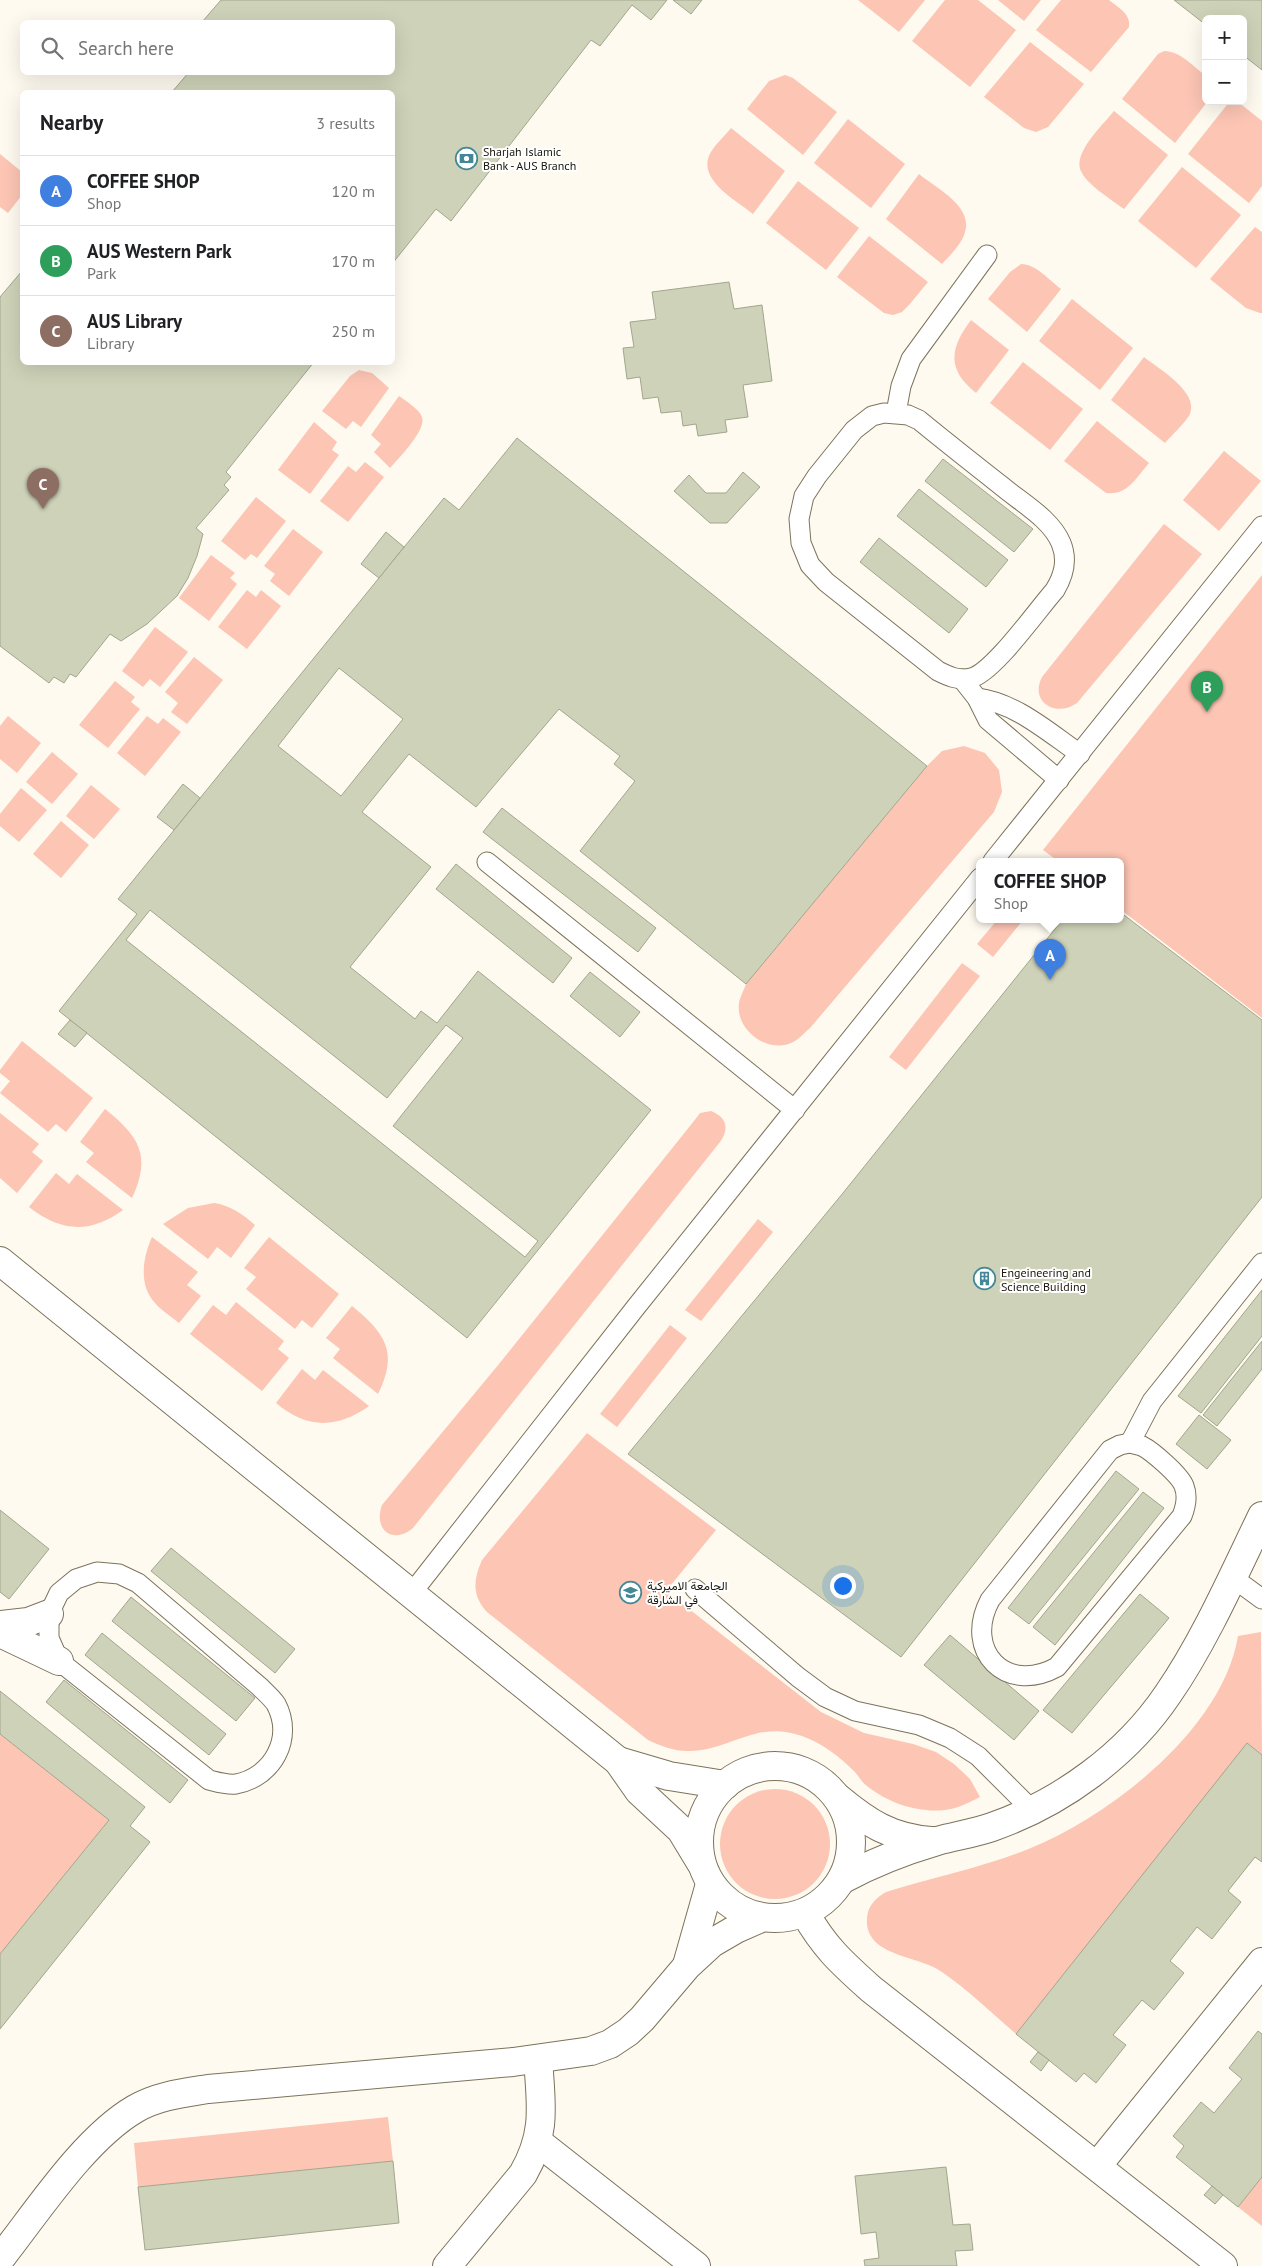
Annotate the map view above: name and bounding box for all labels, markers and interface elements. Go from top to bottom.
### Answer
map controls [1202,15,1247,105]
button: + [1202,15,1247,60]
search box [20,20,395,75]
icon: search [38,34,66,62]
text: Search here [78,36,174,60]
button: − [1202,60,1247,105]
text: Nearby [40,109,103,136]
text: 3 results [316,113,375,133]
place label: Sharjah Islamic Bank - AUS Branch [483,144,576,173]
bank icon: Sharjah Islamic Bank - AUS Branch [455,146,479,170]
text: COFFEE SHOP [87,169,200,193]
text: A [51,181,61,201]
text: 120 m [332,181,375,201]
text: Shop [87,193,121,213]
text: AUS Western Park [87,239,232,263]
text: B [51,251,61,271]
text: 170 m [332,251,375,271]
text: Park [87,263,116,283]
text: AUS Library [87,309,182,333]
text: C [52,321,60,341]
text: 250 m [332,321,375,341]
text: Library [87,333,134,353]
pin: C [27,468,59,509]
pin: B [1191,671,1223,712]
popup [976,858,1124,923]
text: COFFEE SHOP [994,869,1106,893]
text: Shop [994,893,1028,913]
pin: A [1034,939,1066,980]
place label: Engeineering and Science Building [1001,1265,1091,1294]
building icon: Engeineering and Science Building [973,1267,997,1291]
your location [830,1573,856,1599]
place label: الجامعة الاميركية في الشارقة [647,1578,727,1610]
school or university icon: الجامعة الاميركية في الشارقة [619,1580,643,1604]

